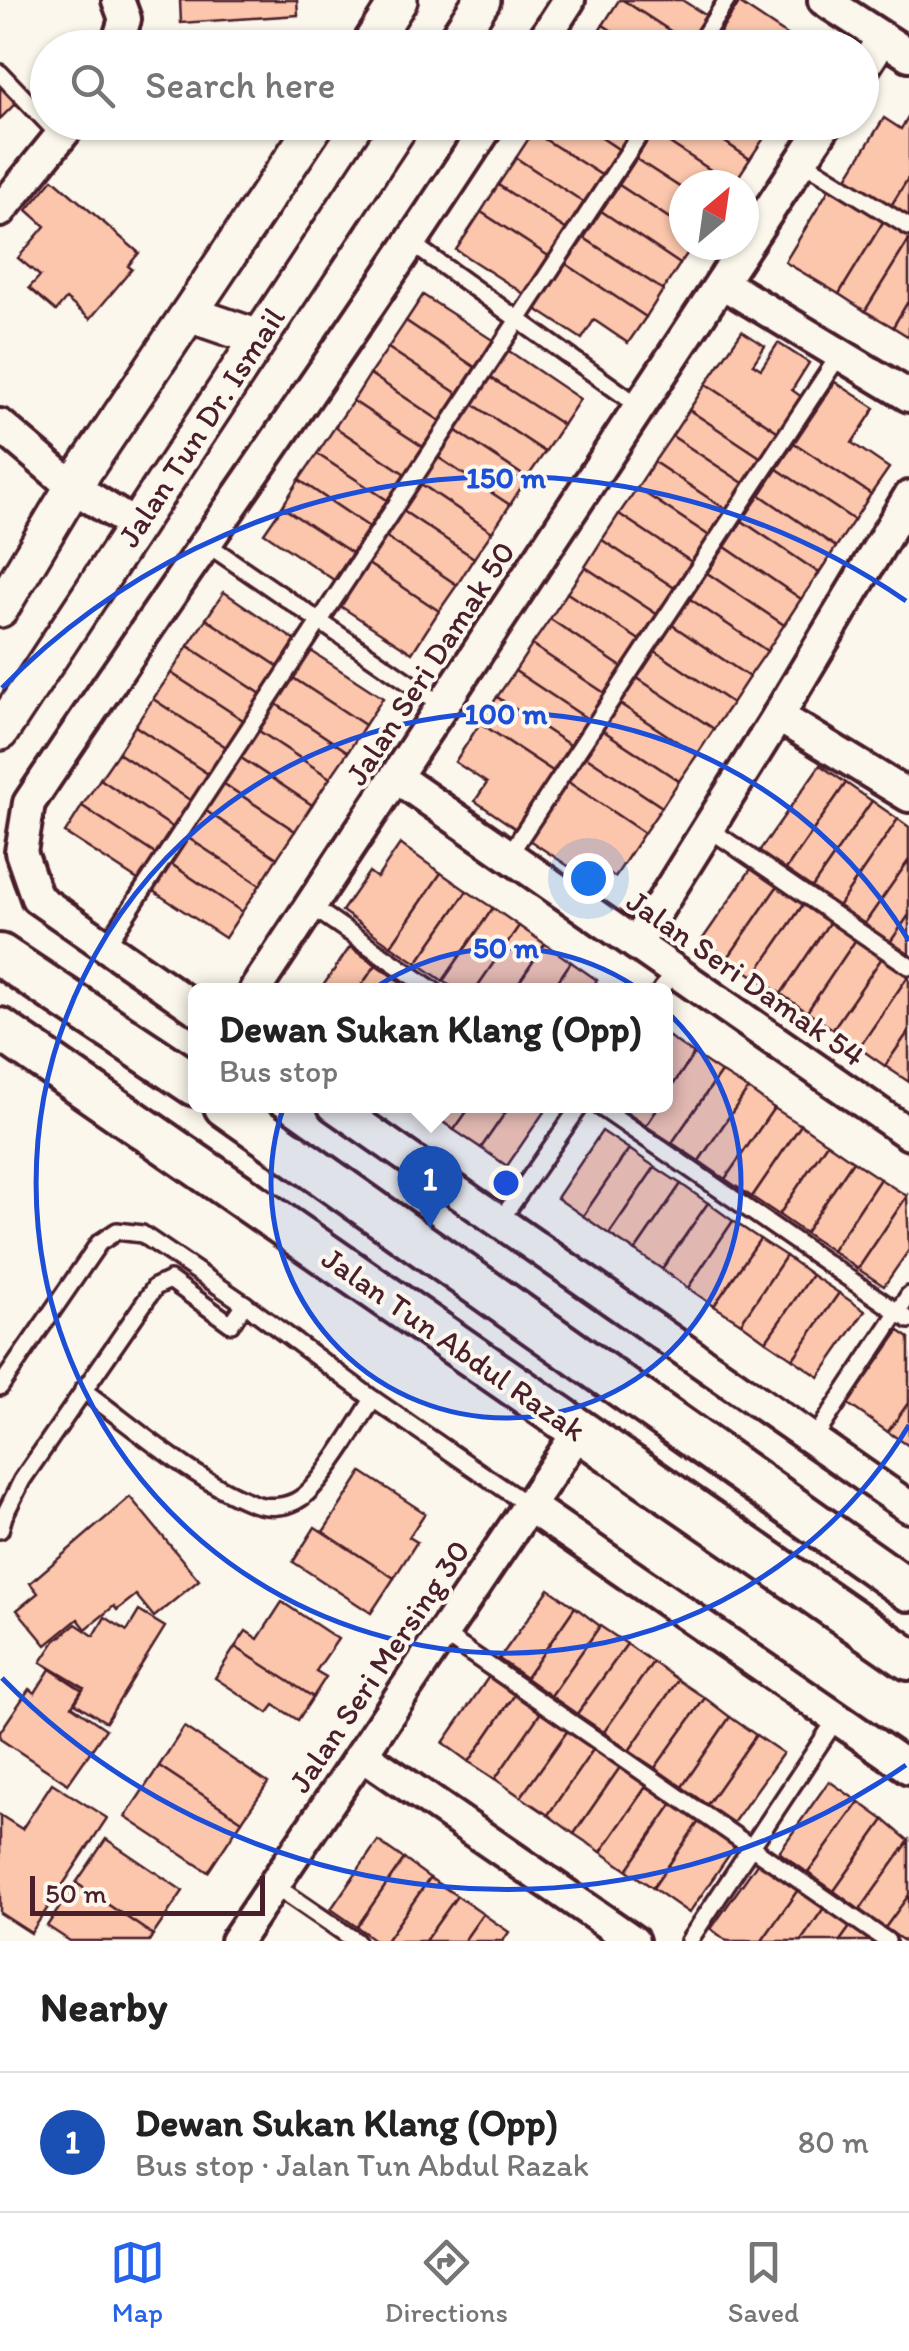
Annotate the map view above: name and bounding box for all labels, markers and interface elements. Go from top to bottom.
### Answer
search box [30,30,879,140]
icon: search [65,58,120,113]
text: Search here [145,62,336,108]
north arrow [669,170,759,260]
street label: Jalan Tun Dr. Ismail [109,300,293,554]
text: 150 m [466,459,547,496]
street label: Jalan Seri Damak 50 [337,534,523,792]
text: 100 m [465,695,548,732]
your location [563,853,614,904]
street label: Jalan Seri Damak 54 [620,882,872,1074]
text: 50 m [473,929,540,966]
popup [188,983,673,1113]
text: Dewan Sukan Klang (Opp) [219,1006,642,1052]
text: Bus stop [219,1052,338,1090]
pin: 1 [398,1146,462,1228]
centre of rings [488,1165,524,1201]
street label: Jalan Tun Abdul Razak [315,1239,593,1449]
street label: Jalan Seri Mersing 30 [280,1533,478,1799]
scale bar [30,1871,265,1916]
text: 50 m [45,1876,107,1910]
text: Nearby [40,1981,167,2032]
text: Dewan Sukan Klang (Opp) [135,2100,558,2146]
text: 1 [65,2123,80,2161]
text: 80 m [798,2123,869,2161]
text: Bus stop · Jalan Tun Abdul Razak [135,2146,589,2184]
tab: Map [110,2235,165,2329]
tab: Directions [385,2235,508,2329]
tab: Saved [728,2235,799,2329]

